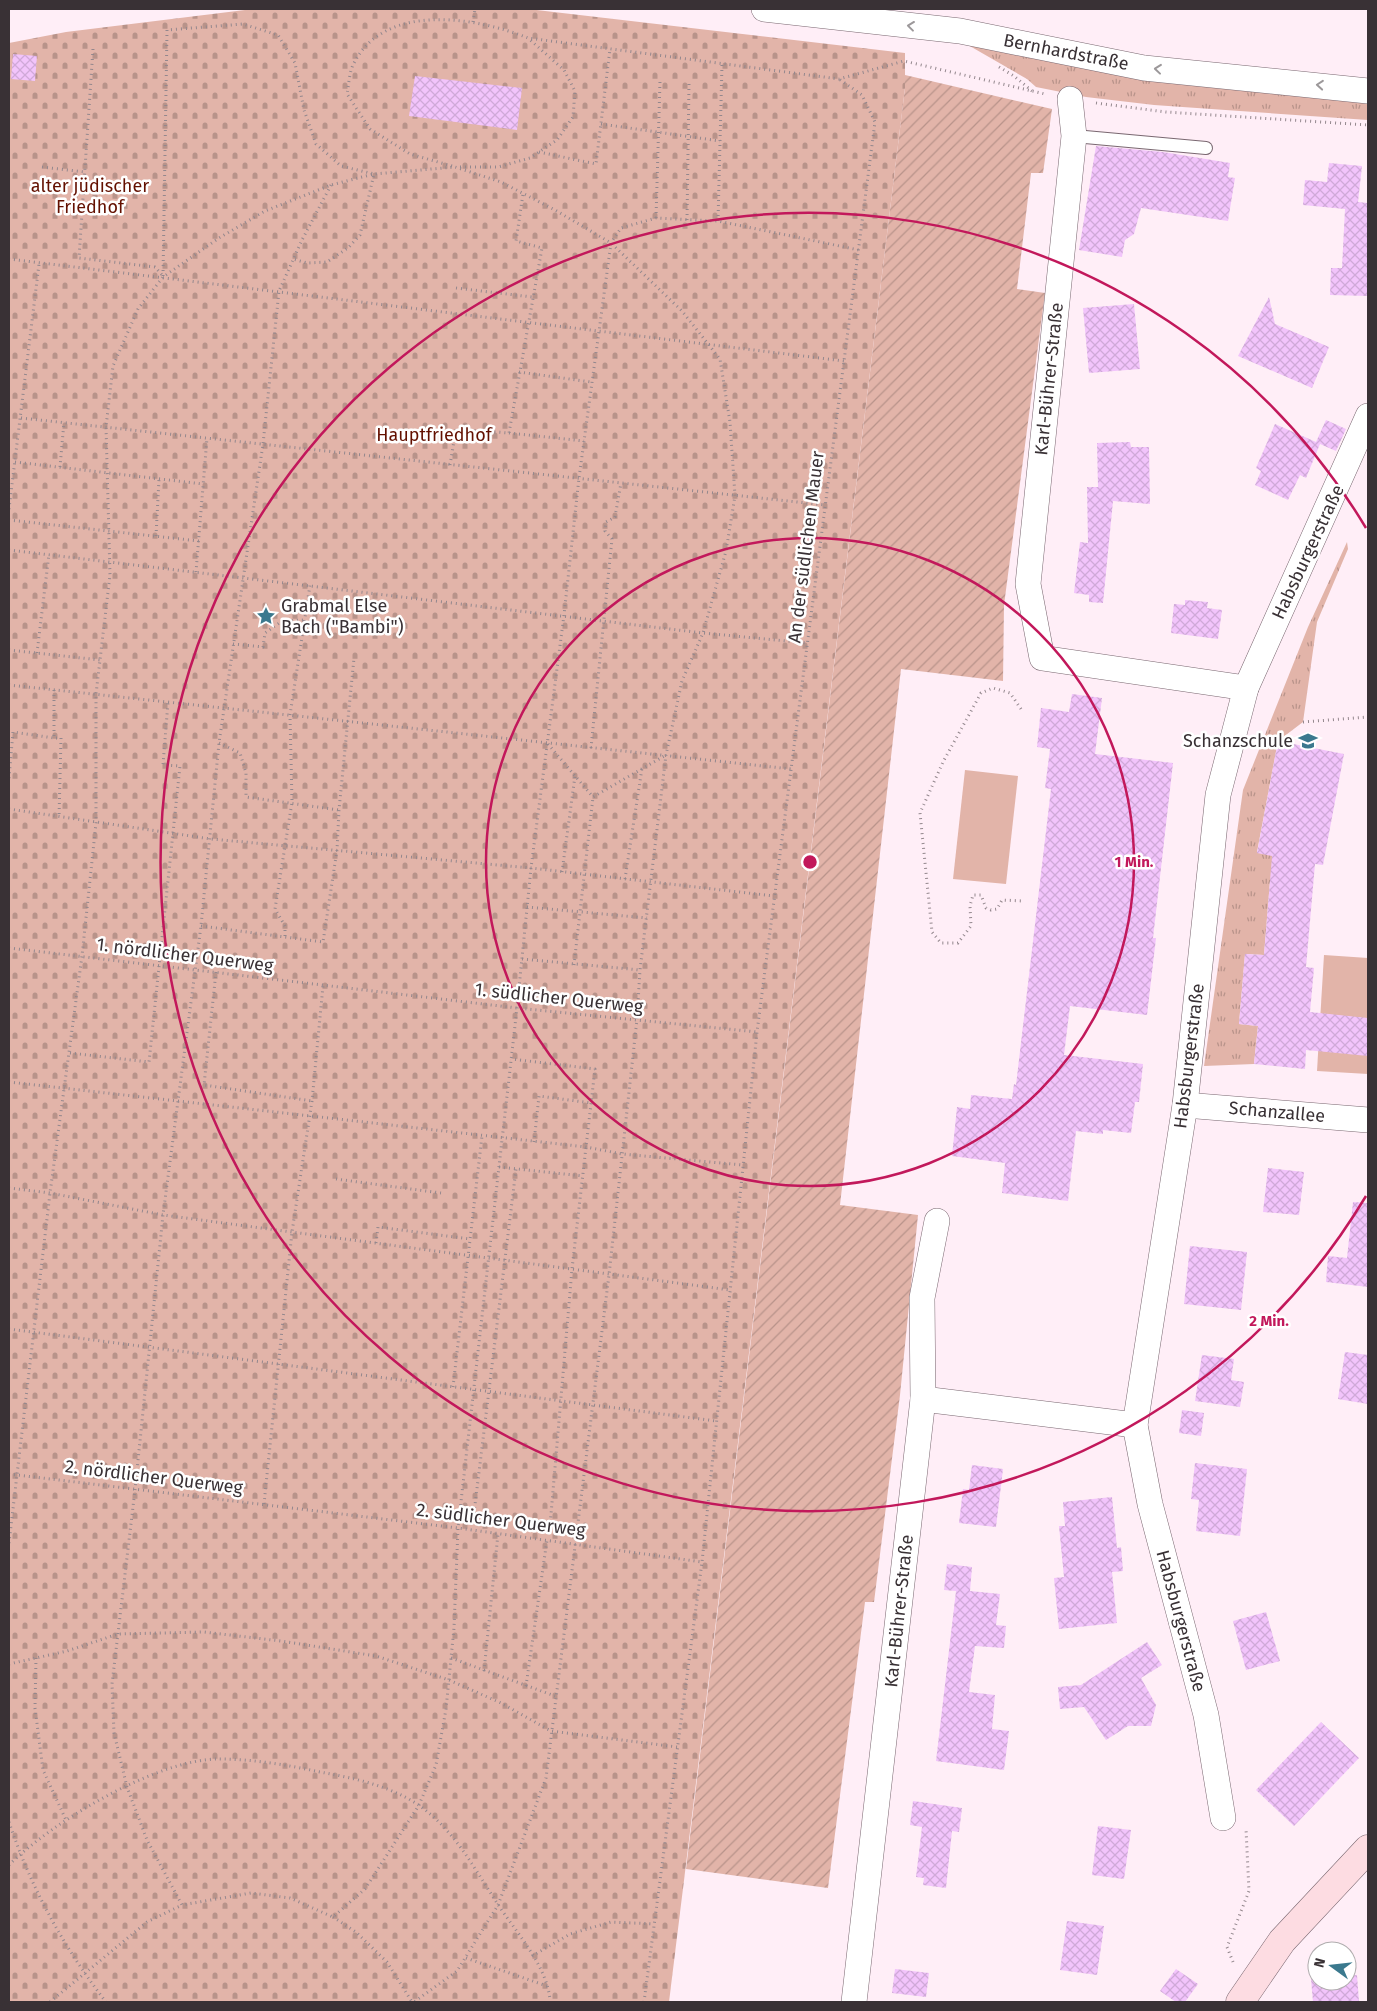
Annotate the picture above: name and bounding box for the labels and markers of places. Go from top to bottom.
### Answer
place label: Grabmal Else Bach ("Bambi") [281,595,404,638]
place icon: Grabmal Else Bach ("Bambi") [255,605,277,627]
place label: Schanzschule [1183,730,1293,752]
school or university icon: Schanzschule [1297,730,1319,752]
centre of rings [801,853,819,871]

